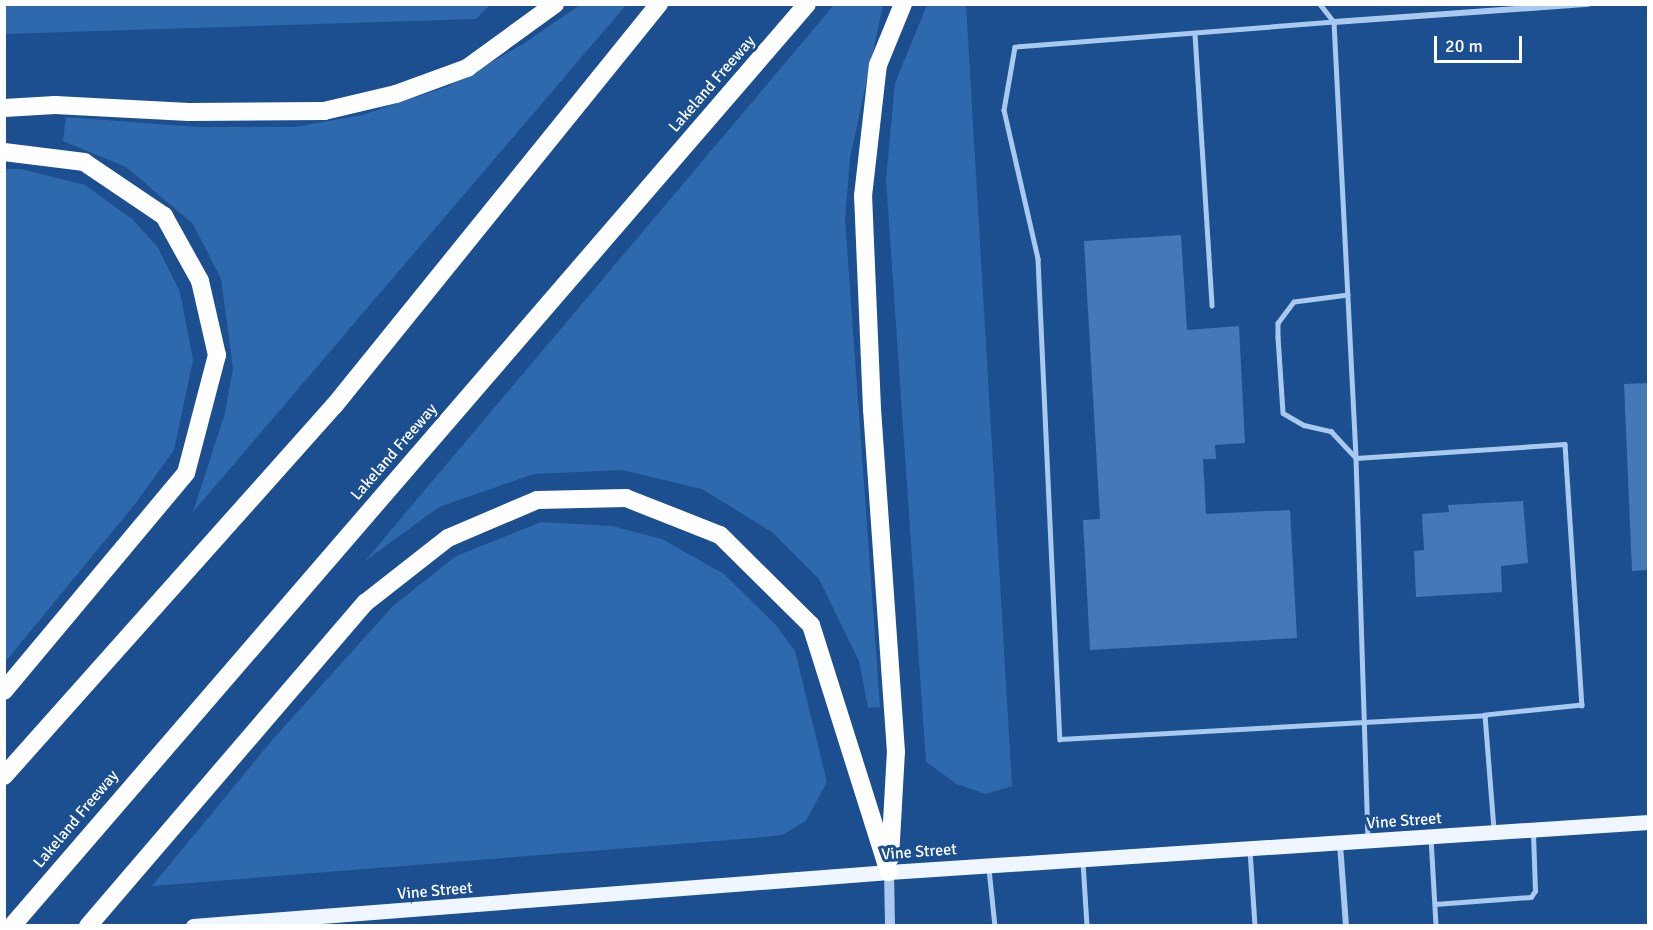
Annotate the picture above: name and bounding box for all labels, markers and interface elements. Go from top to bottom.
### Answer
scale bar [1437,24,1526,62]
street label: Lakeland Freeway [665,32,759,136]
text: 20 m [1445,35,1483,57]
street label: Lakeland Freeway [347,400,441,504]
street label: Lakeland Freeway [30,766,122,872]
street label: Vine Street [1366,809,1442,833]
street label: Vine Street [881,840,957,864]
street label: Vine Street [397,878,473,904]

